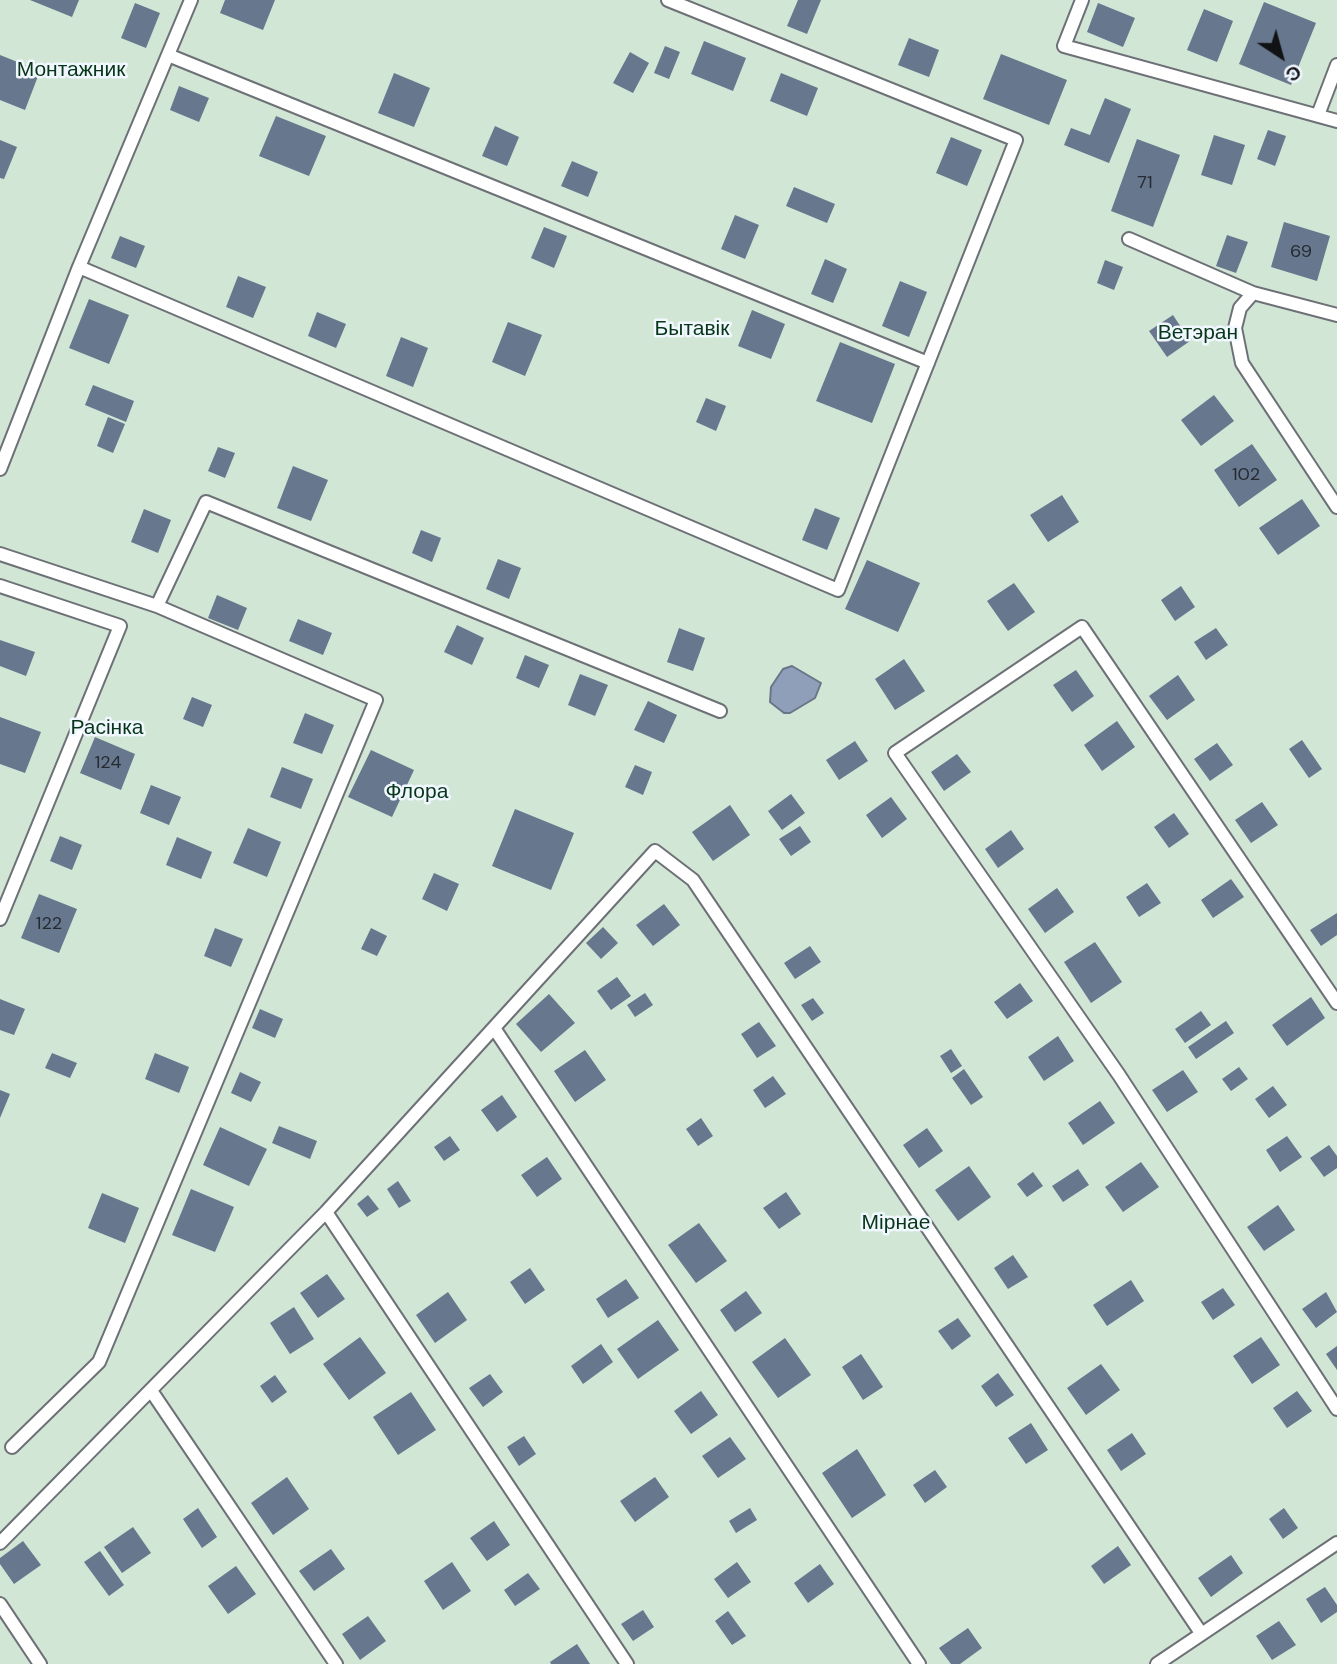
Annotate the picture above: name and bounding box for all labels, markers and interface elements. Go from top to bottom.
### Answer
north arrow [1246,21,1316,91]
park label: Монтажник [17,57,125,83]
text: С [1281,59,1307,88]
house number: 71 [1137,172,1153,194]
house number: 69 [1290,241,1312,263]
park label: Бытавік [655,316,729,342]
park label: Ветэран [1158,320,1238,346]
house number: 102 [1232,464,1260,486]
park label: Расінка [70,715,144,741]
house number: 124 [95,752,121,774]
park label: Флора [386,779,448,805]
house number: 122 [36,913,62,935]
park label: Мірнае [862,1210,930,1236]

